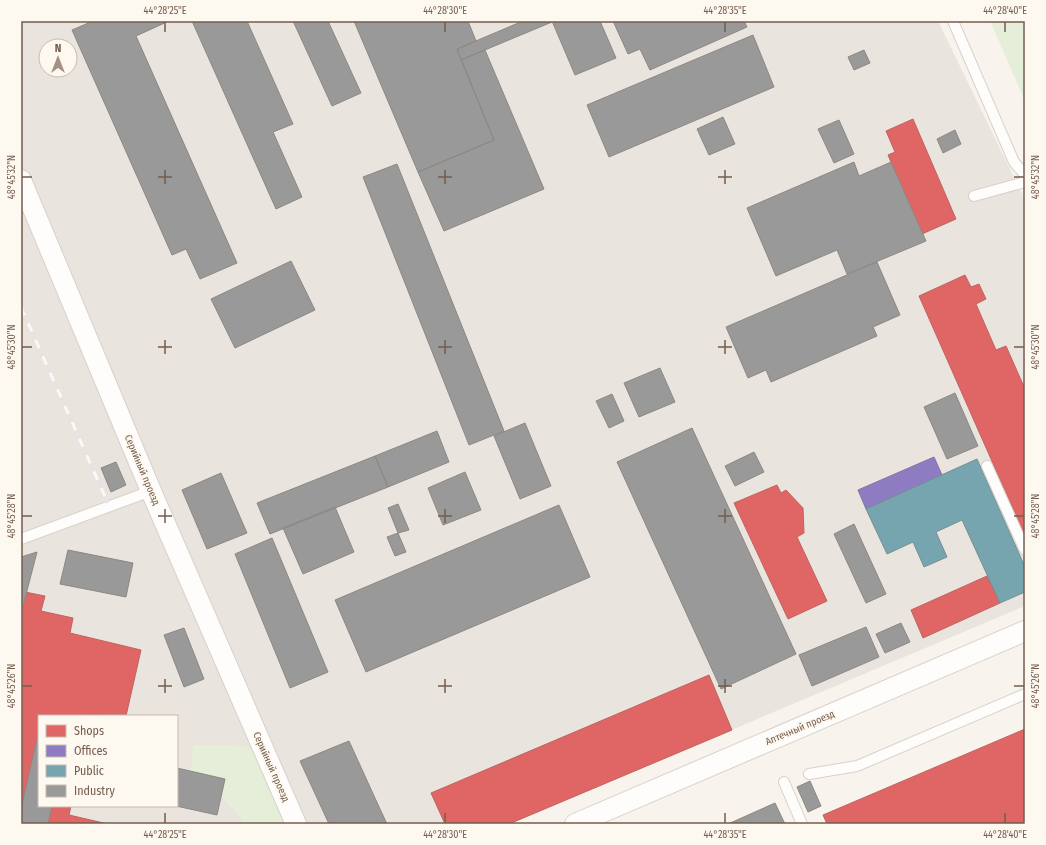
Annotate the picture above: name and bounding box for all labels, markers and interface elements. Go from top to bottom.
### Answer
text: 44°28'25"E [144,5,187,17]
text: 44°28'30"E [423,5,467,17]
text: 44°28'35"E [704,5,747,17]
text: 44°28'40"E [983,5,1027,17]
north arrow [38,38,78,78]
text: N [55,42,61,55]
text: 48°45'32"N [6,155,18,199]
text: 48°45'32"N [1030,155,1042,199]
text: 48°45'30"N [6,324,18,370]
text: 48°45'30"N [1030,324,1042,370]
street label: Серийный проезд [122,433,162,507]
text: 48°45'28"N [6,494,18,538]
text: 48°45'28"N [1030,494,1042,538]
text: 48°45'26"N [6,664,18,708]
text: 48°45'26"N [1030,664,1042,708]
street label: Аптечный проезд [764,708,836,748]
legend [38,715,178,807]
text: Shops [74,724,104,738]
street label: Серийный проезд [250,730,292,804]
text: Offices [74,744,107,758]
text: Public [74,764,104,778]
text: Industry [74,784,115,798]
text: 44°28'25"E [144,829,187,841]
text: 44°28'30"E [423,829,467,841]
text: 44°28'35"E [704,829,747,841]
text: 44°28'40"E [983,829,1027,841]

